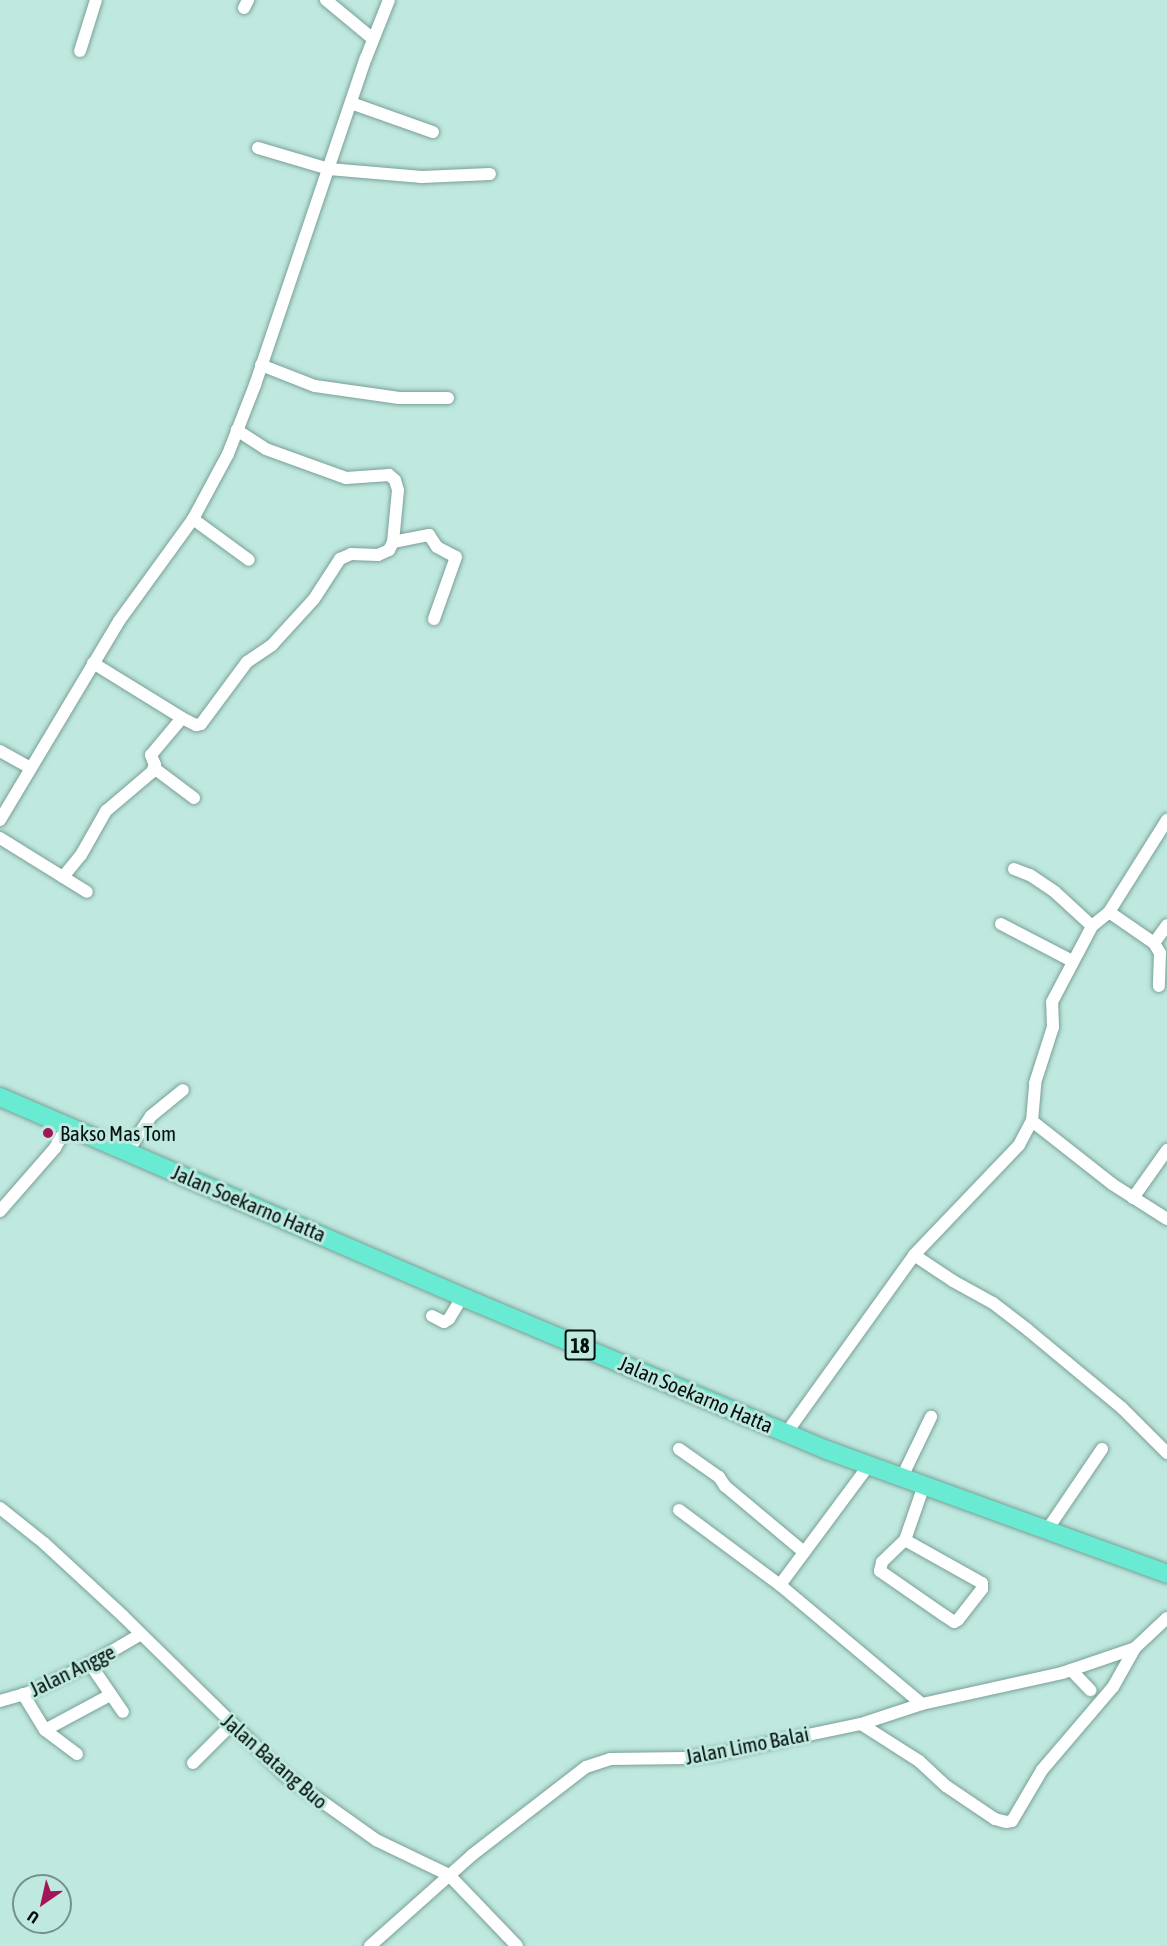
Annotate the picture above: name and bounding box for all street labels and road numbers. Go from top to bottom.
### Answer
street label: Jalan Soekarno Hatta [168,1159,330,1247]
road number: 18 [564,1328,596,1362]
street label: Jalan Soekarno Hatta [615,1350,777,1438]
street label: Jalan Angge [25,1638,119,1702]
street label: Jalan Batang Buo [217,1708,333,1814]
street label: Jalan Limo Balai [683,1721,811,1769]

